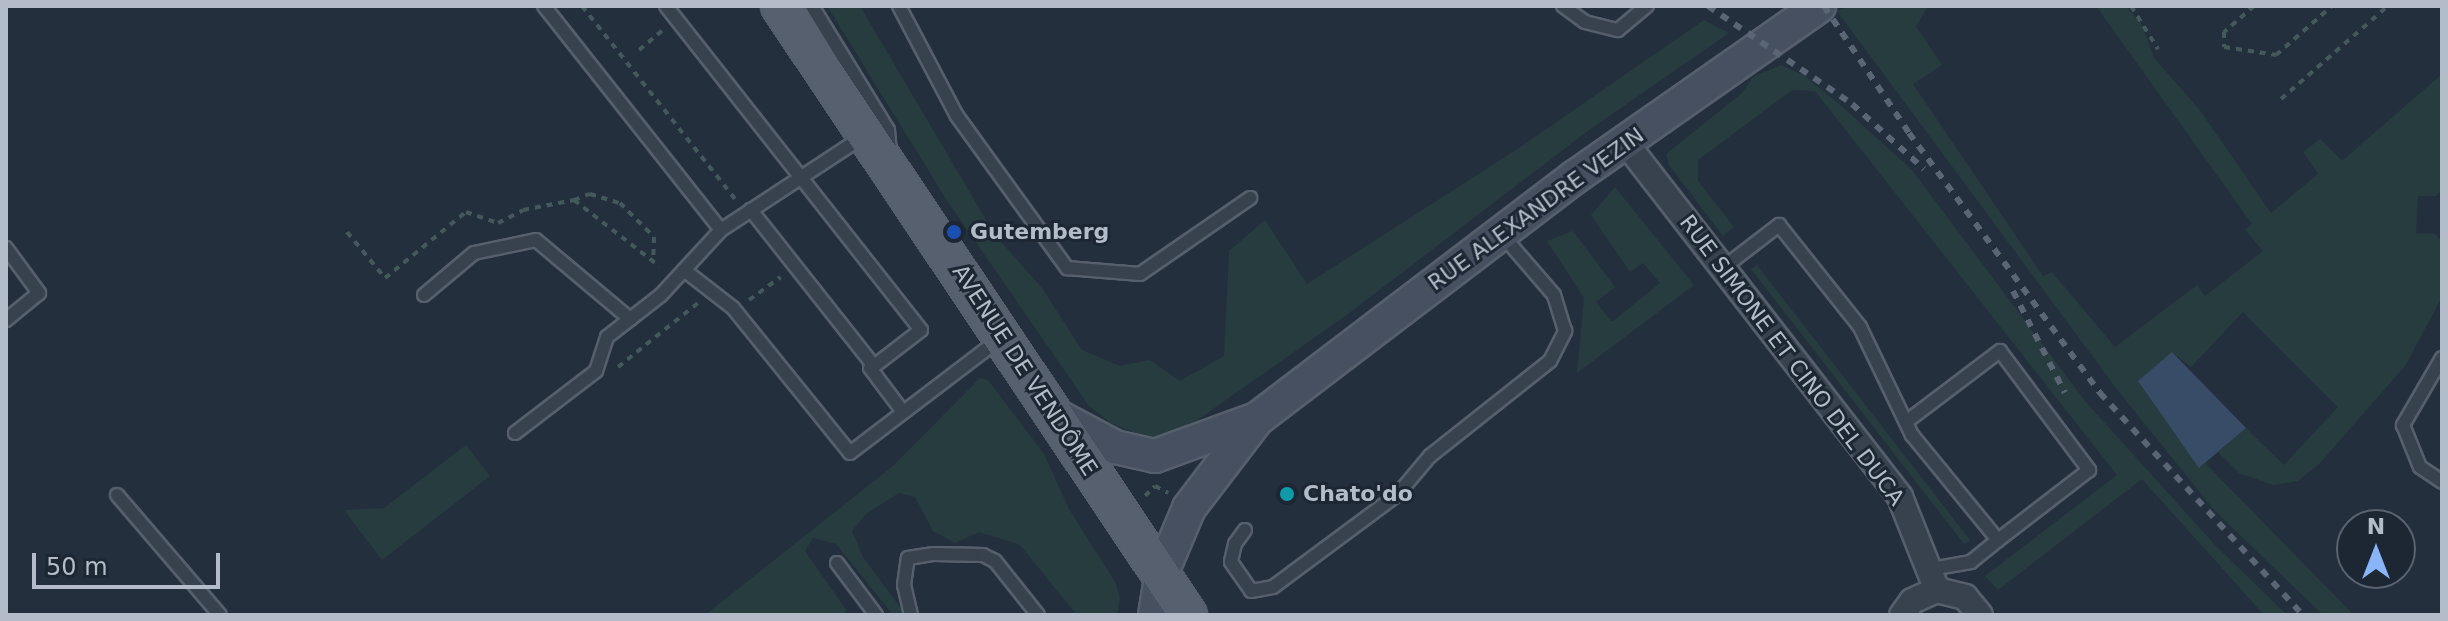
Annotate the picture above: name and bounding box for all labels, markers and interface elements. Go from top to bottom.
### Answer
street label: RUE ALEXANDRE VEZIN [1423,122,1649,296]
street label: RUE SIMONE ET CINO DEL DUCA [1674,210,1910,510]
place label: Gutemberg [970,219,1109,245]
marker: Gutemberg [945,223,963,241]
street label: AVENUE DE VENDÔME [947,259,1103,481]
place label: Chato'do [1303,481,1413,507]
marker: Chato'do [1278,485,1296,503]
north arrow [2336,509,2416,589]
text: N [2367,514,2385,539]
scale bar [36,537,224,587]
text: 50 m [46,553,108,581]

